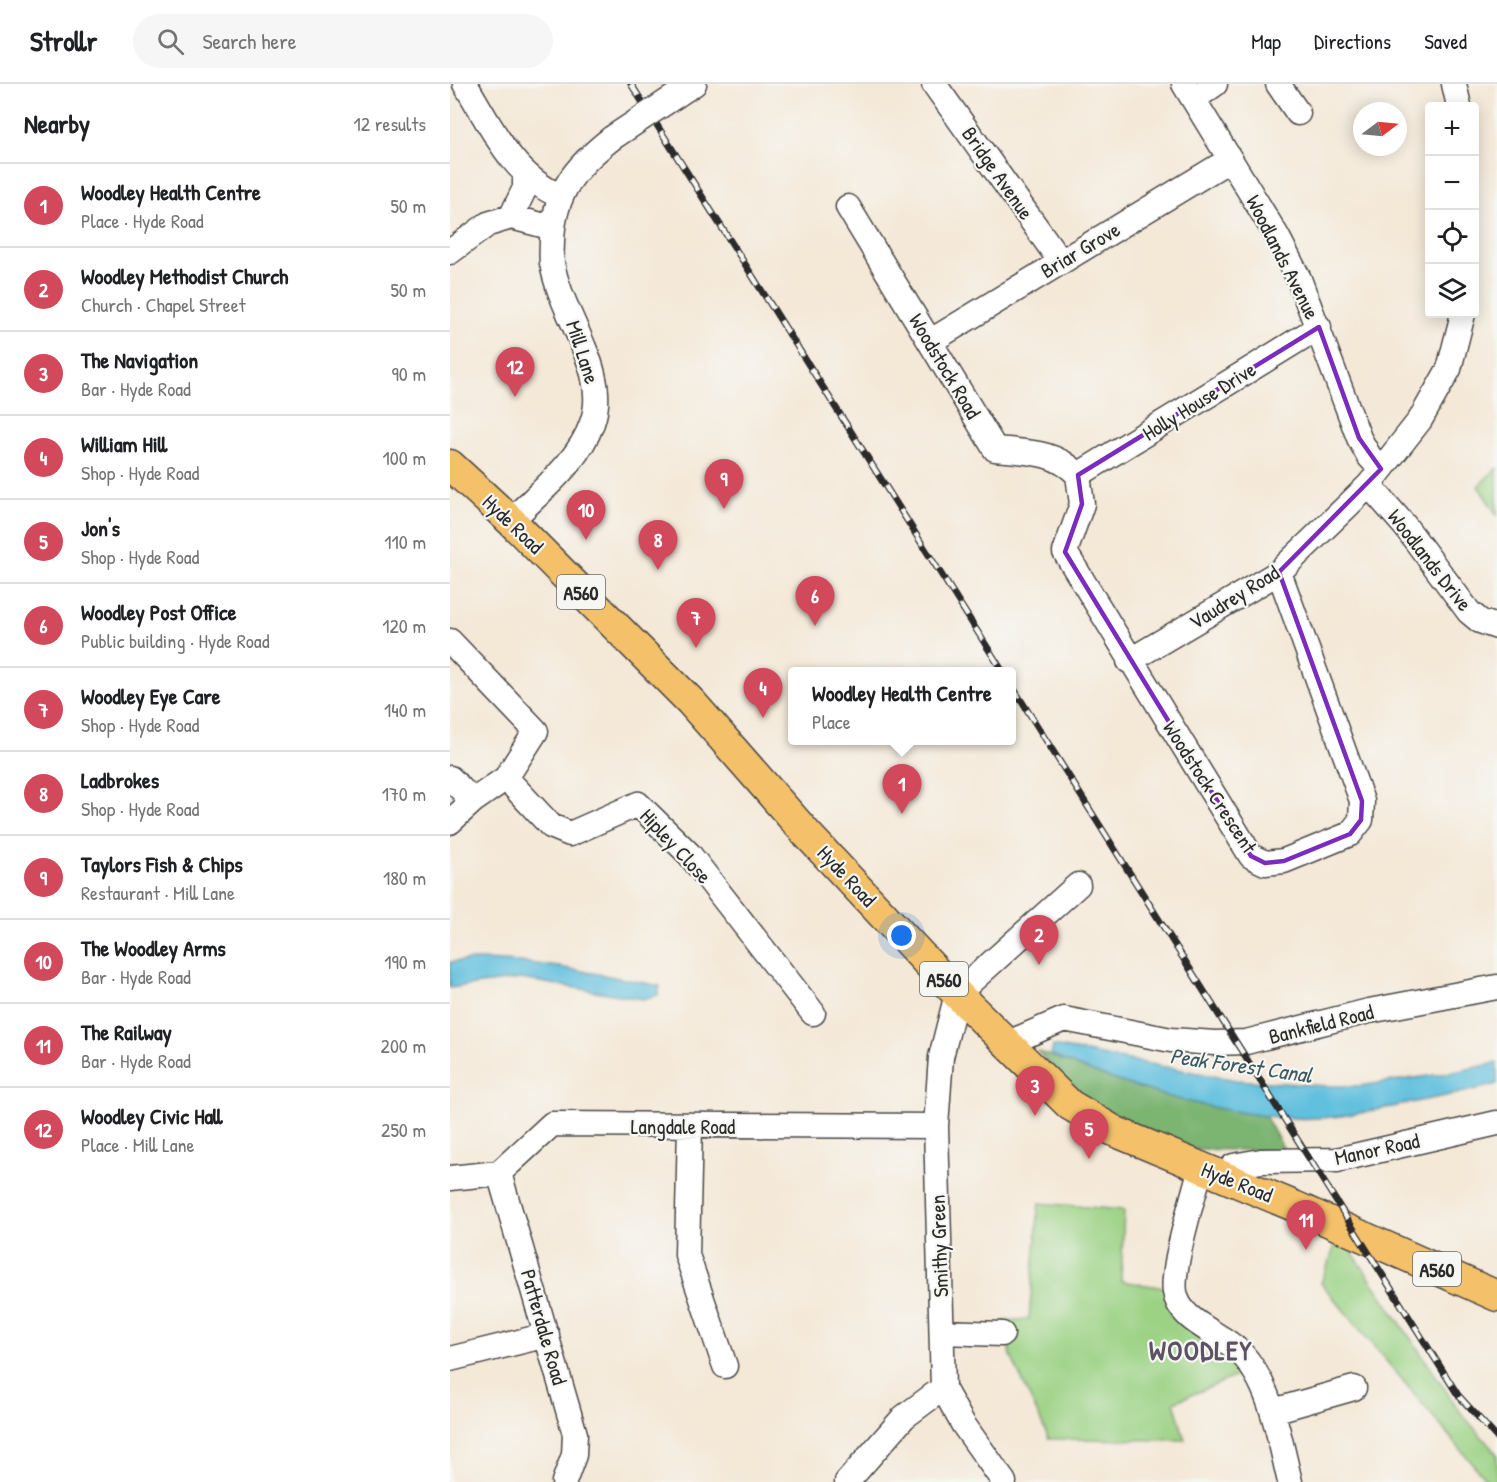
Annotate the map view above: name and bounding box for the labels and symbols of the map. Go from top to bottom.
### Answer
north arrow [1353,102,1407,156]
street label: Bridge Avenue [955,121,1041,225]
street label: Woodlands Avenue [1239,190,1327,324]
street label: Briar Grove [1035,215,1125,285]
street label: Woodstock Road [902,308,988,424]
street label: Mill Lane [559,317,607,387]
pin: 12 [496,348,534,397]
street label: Holly House Drive [1137,355,1261,447]
pin: 9 [704,460,744,509]
street label: Hyde Road [476,488,550,560]
pin: 10 [566,490,606,540]
street label: Woodlands Drive [1381,503,1479,617]
pin: 8 [638,520,678,570]
street label: Vaudrey Road [1183,558,1285,636]
road number: A560 [557,575,605,609]
pin: 6 [796,576,835,626]
pin: 7 [676,598,716,648]
pin: 4 [744,668,782,718]
street label: Woodstock Crescent [1156,715,1264,860]
pin: 1 [882,764,922,814]
street label: Hipley Close [634,802,718,890]
street label: Hyde Road [811,839,883,913]
pin: 2 [1020,916,1058,965]
your location [887,921,916,950]
road number: A560 [920,962,968,996]
street label: Bankfield Road [1266,997,1376,1051]
water label: Peak Forest Canal [1168,1040,1315,1090]
pin: 3 [1016,1066,1054,1116]
pin: 5 [1070,1110,1108,1159]
street label: Langdale Road [631,1112,735,1141]
street label: Manor Road [1332,1126,1422,1172]
street label: Hyde Road [1197,1155,1277,1209]
street label: Smithy Green [923,1194,955,1298]
pin: 11 [1286,1200,1326,1250]
road number: A560 [1413,1252,1461,1286]
street label: Patterdale Road [514,1266,574,1388]
district label: WOODLEY [1149,1332,1253,1368]

